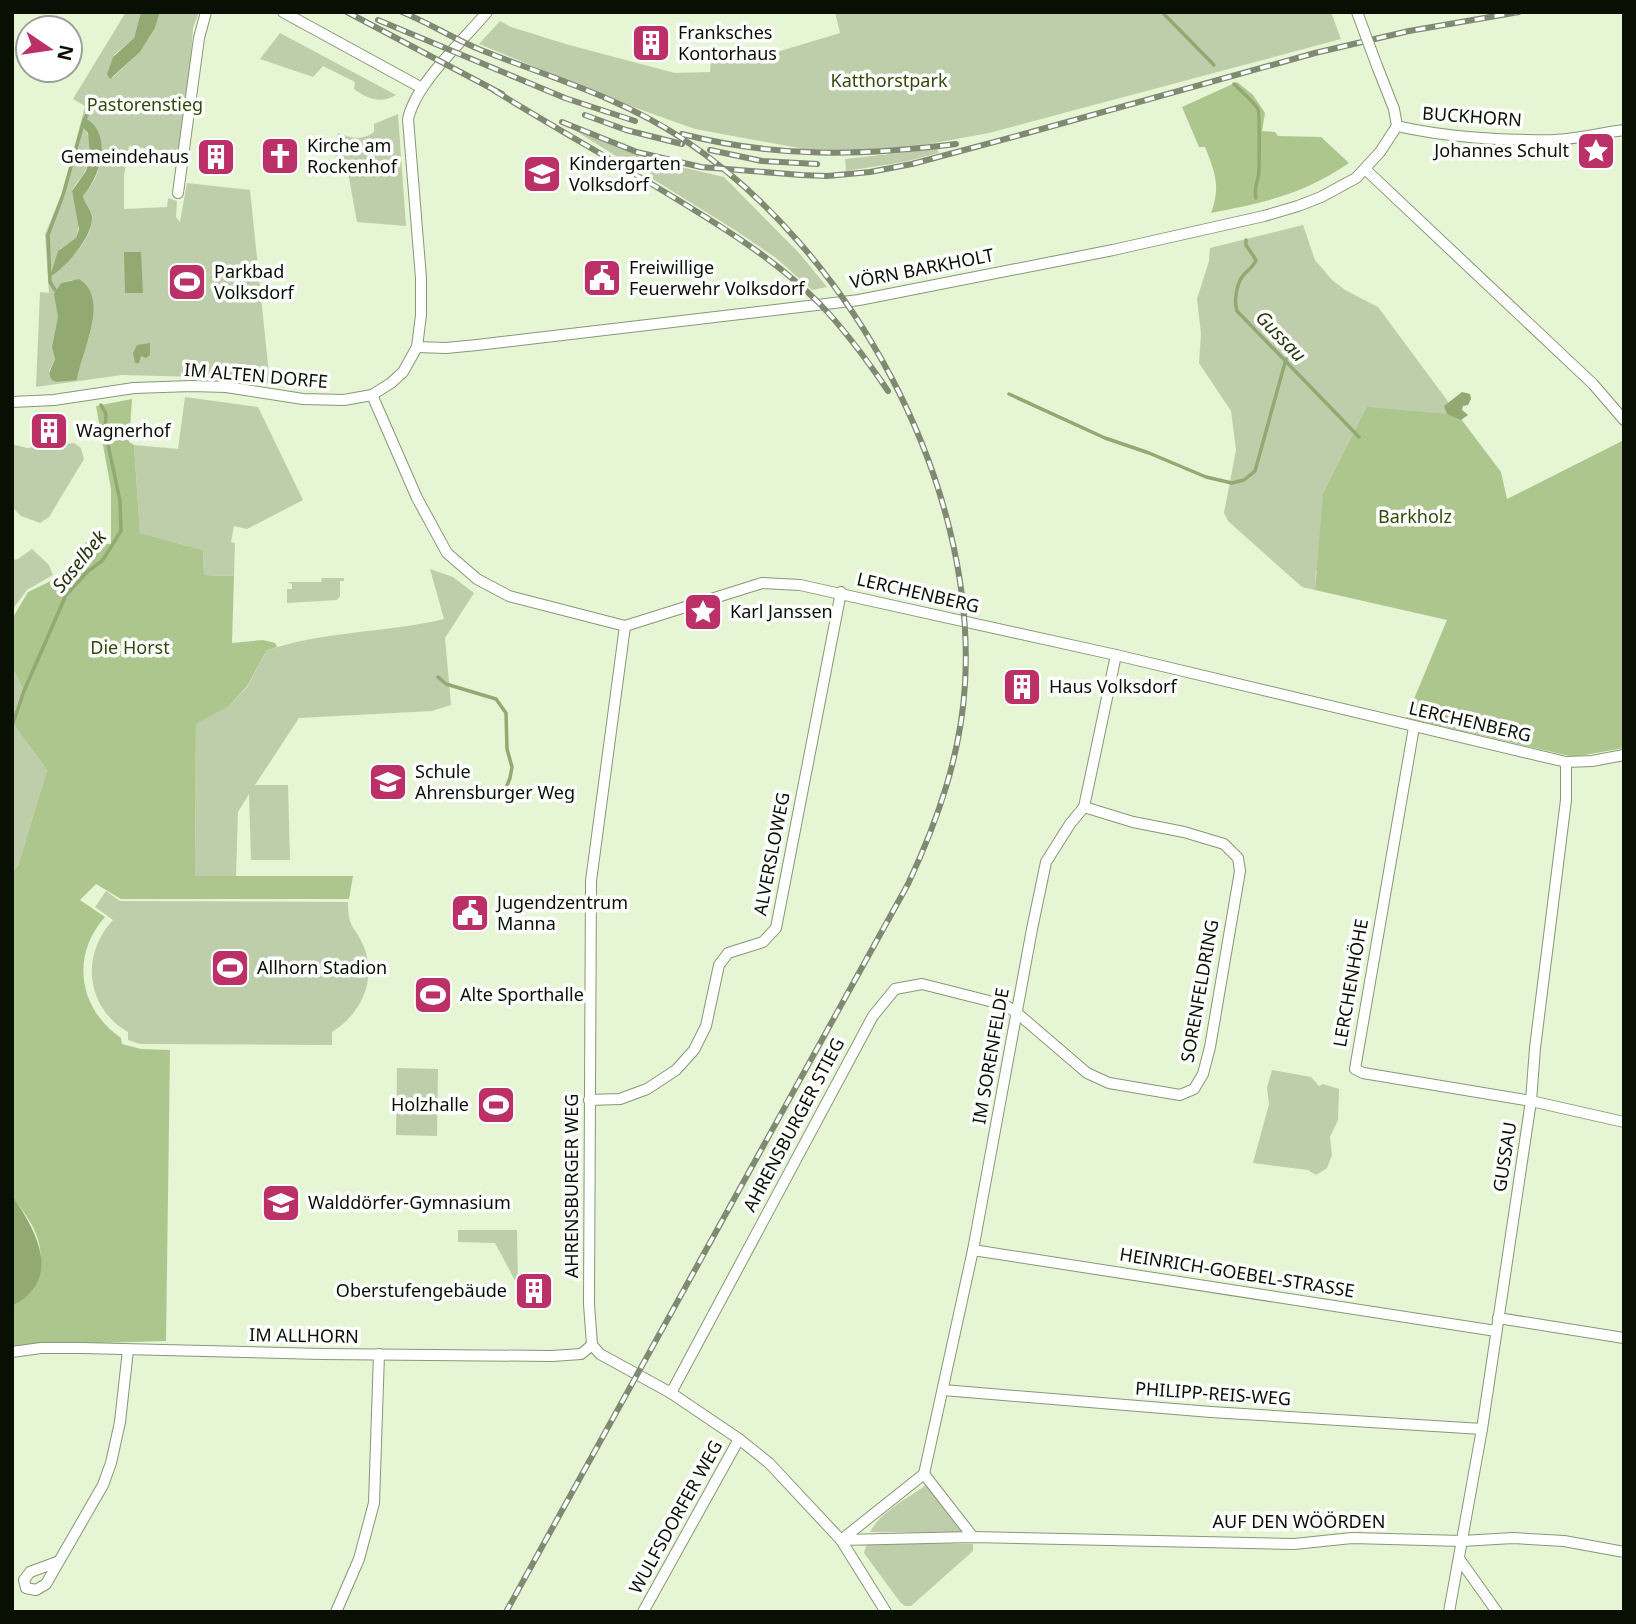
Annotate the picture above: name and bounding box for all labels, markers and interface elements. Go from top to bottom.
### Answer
north arrow [14,14,84,84]
place label: Franksches Kontorhaus [678,20,777,65]
building icon: Franksches Kontorhaus [630,22,672,64]
text: N [51,42,80,63]
park label: Katthorstpark [830,68,948,92]
park label: Pastorenstieg [87,92,203,116]
street label: BUCKHORN [1422,101,1523,131]
place icon: Johannes Schult [1575,130,1617,172]
place label: Kirche am Rockenhof [307,133,398,178]
church icon: Kirche am Rockenhof [259,135,301,177]
building icon: Gemeindehaus [195,136,237,178]
place label: Johannes Schult [1432,138,1570,162]
place label: Gemeindehaus [61,144,189,168]
place label: Kindergarten Volksdorf [569,151,681,196]
school or university icon: Kindergarten Volksdorf [521,153,563,195]
street label: VÖRN BARKHOLT [848,242,996,294]
place label: Freiwillige Feuerwehr Volksdorf [629,255,805,300]
public building icon: Freiwillige Feuerwehr Volksdorf [581,257,623,299]
place label: Parkbad Volksdorf [214,259,295,304]
sports icon: Parkbad Volksdorf [166,261,208,303]
water label: Gussau [1250,305,1312,367]
street label: IM ALTEN DORFE [183,357,329,393]
building icon: Wagnerhof [28,410,70,452]
place label: Wagnerhof [76,418,171,442]
park label: Barkholz [1378,504,1452,528]
water label: Saselbek [46,524,112,597]
street label: LERCHENBERG [855,566,982,618]
place icon: Karl Janssen [682,591,724,633]
place label: Karl Janssen [730,599,833,623]
park label: Die Horst [90,635,170,659]
building icon: Haus Volksdorf [1001,666,1043,708]
place label: Haus Volksdorf [1049,674,1177,698]
street label: LERCHENBERG [1407,695,1534,747]
place label: Schule Ahrensburger Weg [415,759,575,804]
school or university icon: Schule Ahrensburger Weg [367,761,409,803]
street label: ALVERSLOWEG [747,790,795,918]
place label: Jugendzentrum Manna [495,890,628,935]
public building icon: Jugendzentrum Manna [449,892,491,934]
street label: SORENFELDRING [1175,917,1223,1064]
street label: LERCHENHÖHE [1327,917,1373,1049]
sports icon: Allhorn Stadion [209,947,251,989]
place label: Allhorn Stadion [257,955,387,979]
sports icon: Alte Sporthalle [412,974,454,1016]
place label: Alte Sporthalle [460,982,584,1006]
street label: IM SORENFELDE [966,986,1014,1126]
street label: AHRENSBURGER STIEG [737,1033,849,1216]
sports icon: Holzhalle [475,1084,517,1126]
place label: Holzhalle [391,1092,469,1116]
street label: AHRENSBURGER WEG [559,1094,583,1278]
street label: GUSSAU [1487,1120,1521,1194]
school or university icon: Walddörfer-Gymnasium [260,1182,302,1224]
place label: Walddörfer-Gymnasium [308,1190,511,1214]
street label: HEINRICH-GOEBEL-STRASSE [1118,1242,1356,1302]
building icon: Oberstufengebäude [513,1270,555,1312]
place label: Oberstufengebäude [336,1278,507,1302]
street label: IM ALLHORN [249,1322,359,1348]
street label: PHILIPP-REIS-WEG [1134,1376,1292,1410]
street label: WULFSDORFER WEG [623,1435,727,1598]
street label: AUF DEN WÖÖRDEN [1213,1509,1385,1533]

